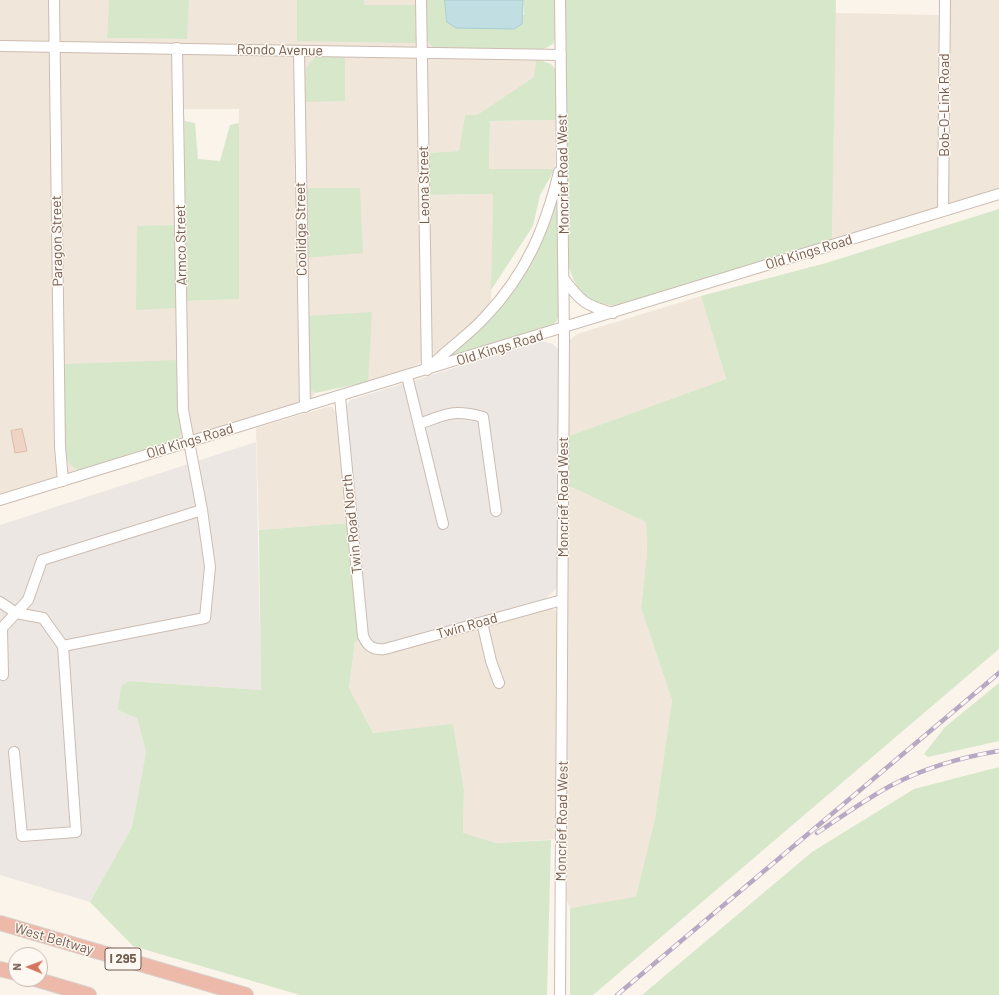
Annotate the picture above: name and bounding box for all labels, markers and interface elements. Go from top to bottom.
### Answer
street label: Rondo Avenue [237,41,323,59]
street label: Bob-O-Link Road [936,53,952,157]
street label: Moncrief Road West [554,114,572,234]
street label: Leona Street [415,145,433,225]
street label: Coolidge Street [292,182,310,276]
street label: Paragon Street [48,195,66,287]
street label: Armco Street [172,204,190,286]
street label: Old Kings Road [764,231,854,273]
street label: Old Kings Road [455,327,545,369]
street label: Old Kings Road [145,420,235,462]
street label: Moncrief Road West [555,437,571,557]
street label: Twin Road North [338,473,366,575]
street label: Twin Road [435,609,499,643]
street label: Moncrief Road West [553,761,571,881]
street label: West Beltway [12,920,96,958]
north arrow [8,947,48,987]
road number: I 295 [105,948,141,970]
text: N [10,963,23,971]

